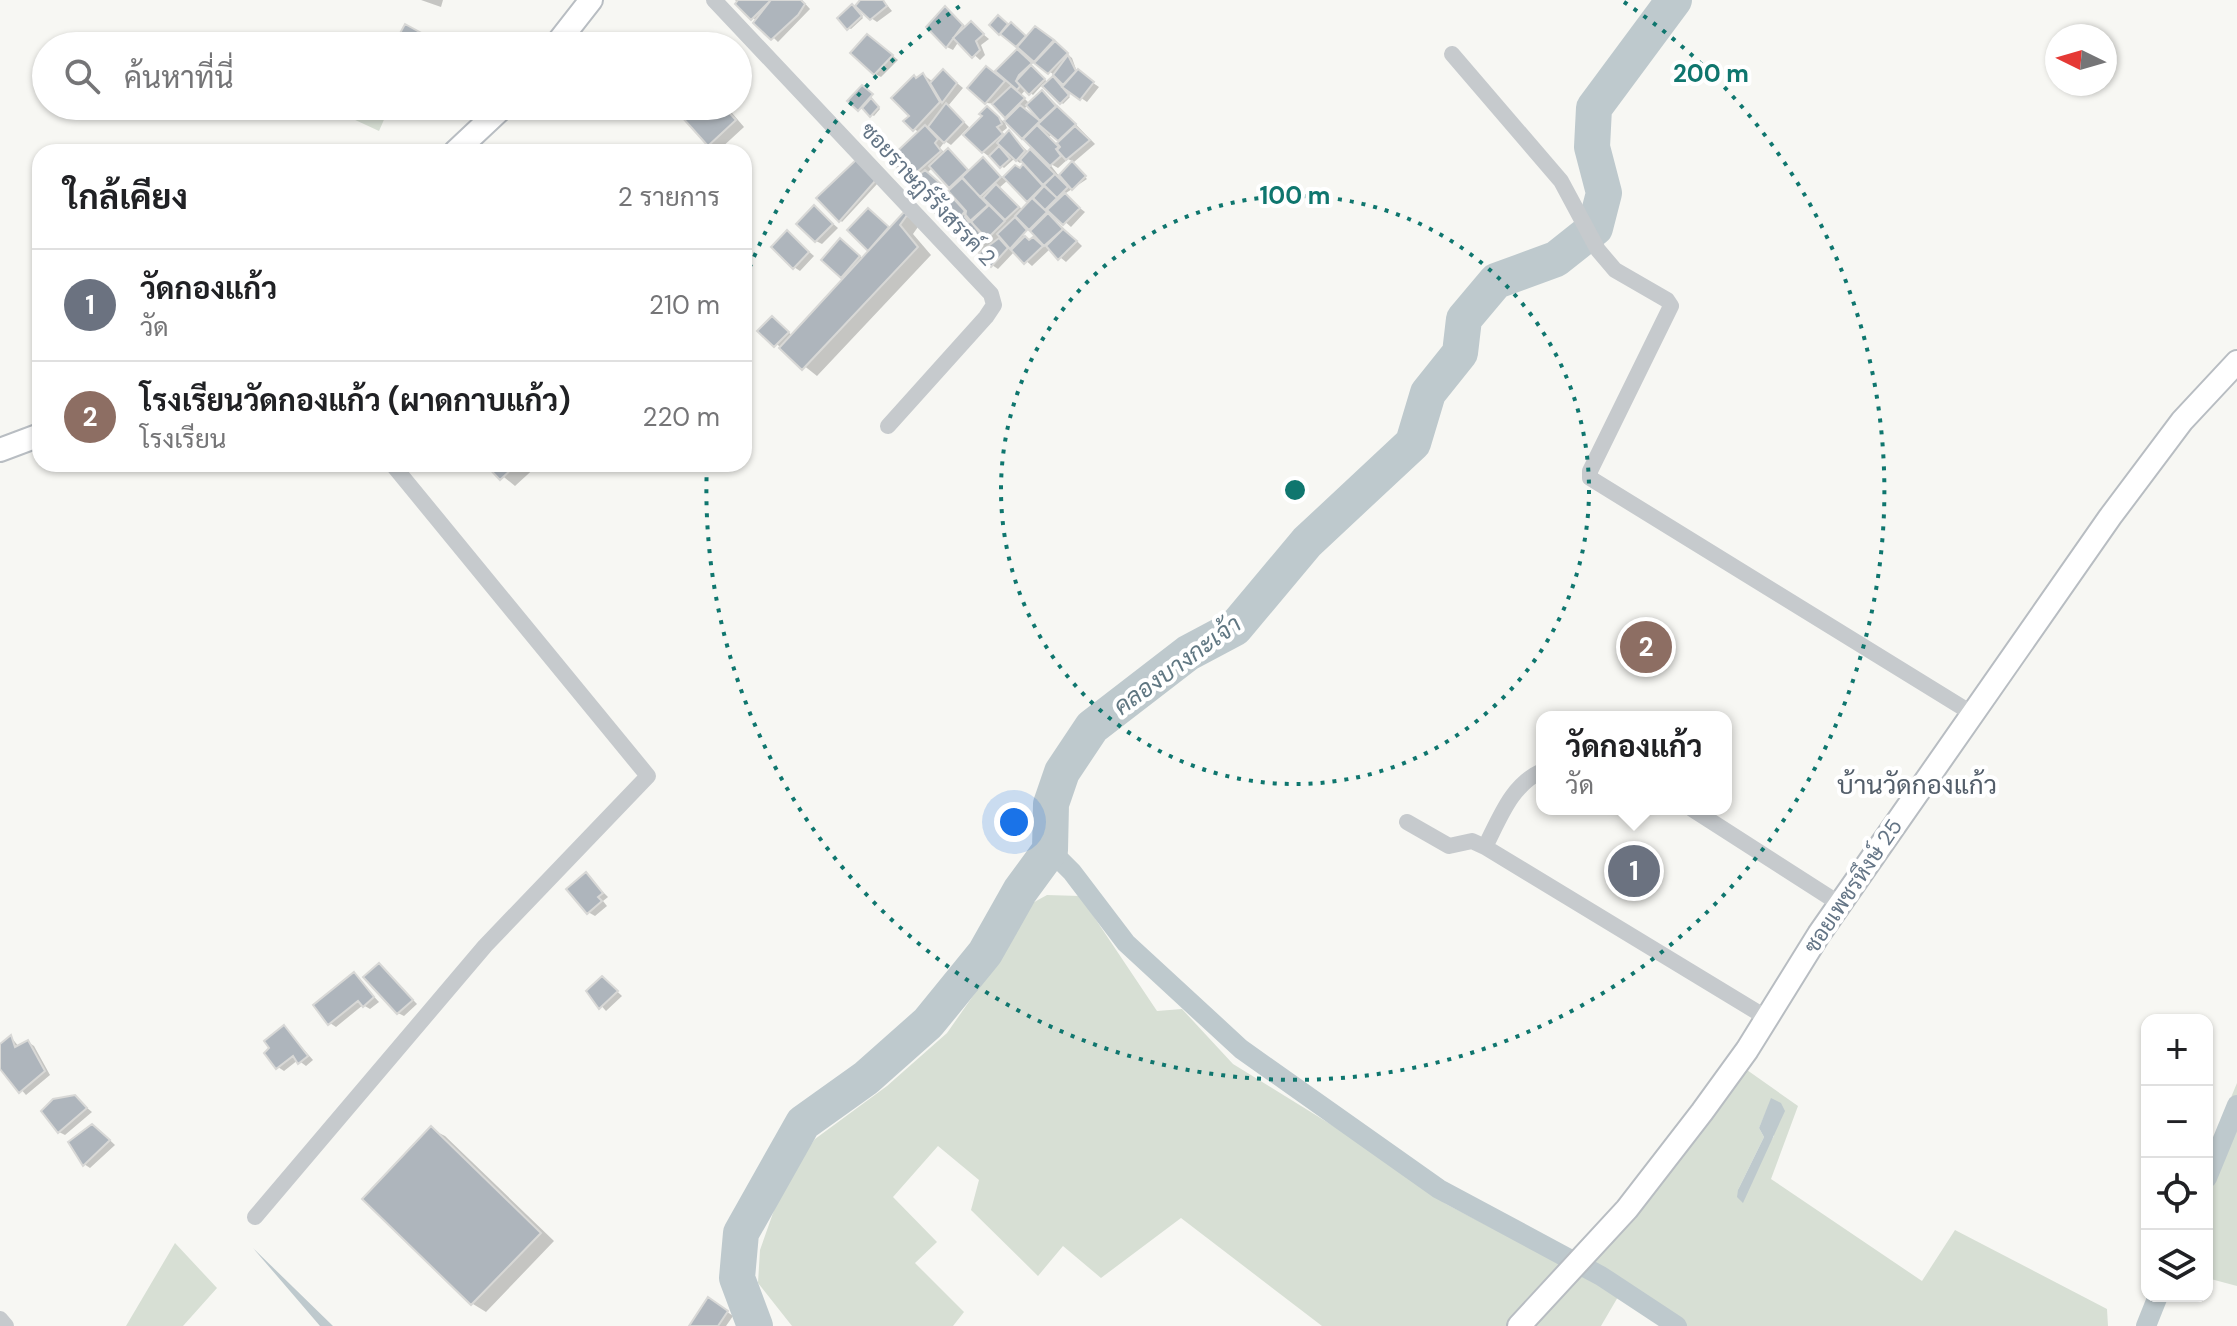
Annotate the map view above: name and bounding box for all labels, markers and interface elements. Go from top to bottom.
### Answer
north arrow [2045,24,2117,96]
search box [32,32,752,120]
icon: search [60,54,104,98]
text: ค้นหาที่นี่ [124,58,234,97]
text: 200 m [1673,58,1749,89]
street label: ซอยราษฎร์รังสรรค์ 2 [853,116,1002,273]
text: ใกล้เคียง [64,175,188,220]
text: 2 รายการ [618,180,720,214]
text: 100 m [1260,180,1330,211]
text: วัดกองแก้ว [140,269,277,308]
text: 1 [85,288,95,322]
text: 210 m [649,288,720,322]
text: วัด [140,310,169,344]
text: โรงเรียนวัดกองแก้ว (ผาดกาบแก้ว) [140,381,571,420]
text: 2 [82,400,98,434]
text: 220 m [642,400,720,434]
text: โรงเรียน [140,422,226,456]
centre of rings [1281,476,1309,504]
water label: คลองบางกะเจ้า [1107,608,1247,722]
pin: 2 [1620,617,1672,677]
popup [1536,711,1732,815]
text: วัดกองแก้ว [1565,727,1703,766]
text: วัด [1565,768,1594,802]
district label: บ้านวัดกองแก้ว [1837,768,1997,802]
your location [994,802,1034,842]
street label: ซอยเพชรหึงษ์ 25 [1797,813,1909,959]
pin: 1 [1608,841,1660,901]
map controls [2141,1014,2213,1302]
button: + [2141,1014,2213,1086]
button: − [2141,1086,2213,1158]
button: locate [2141,1158,2213,1230]
button: layers [2141,1230,2213,1302]

